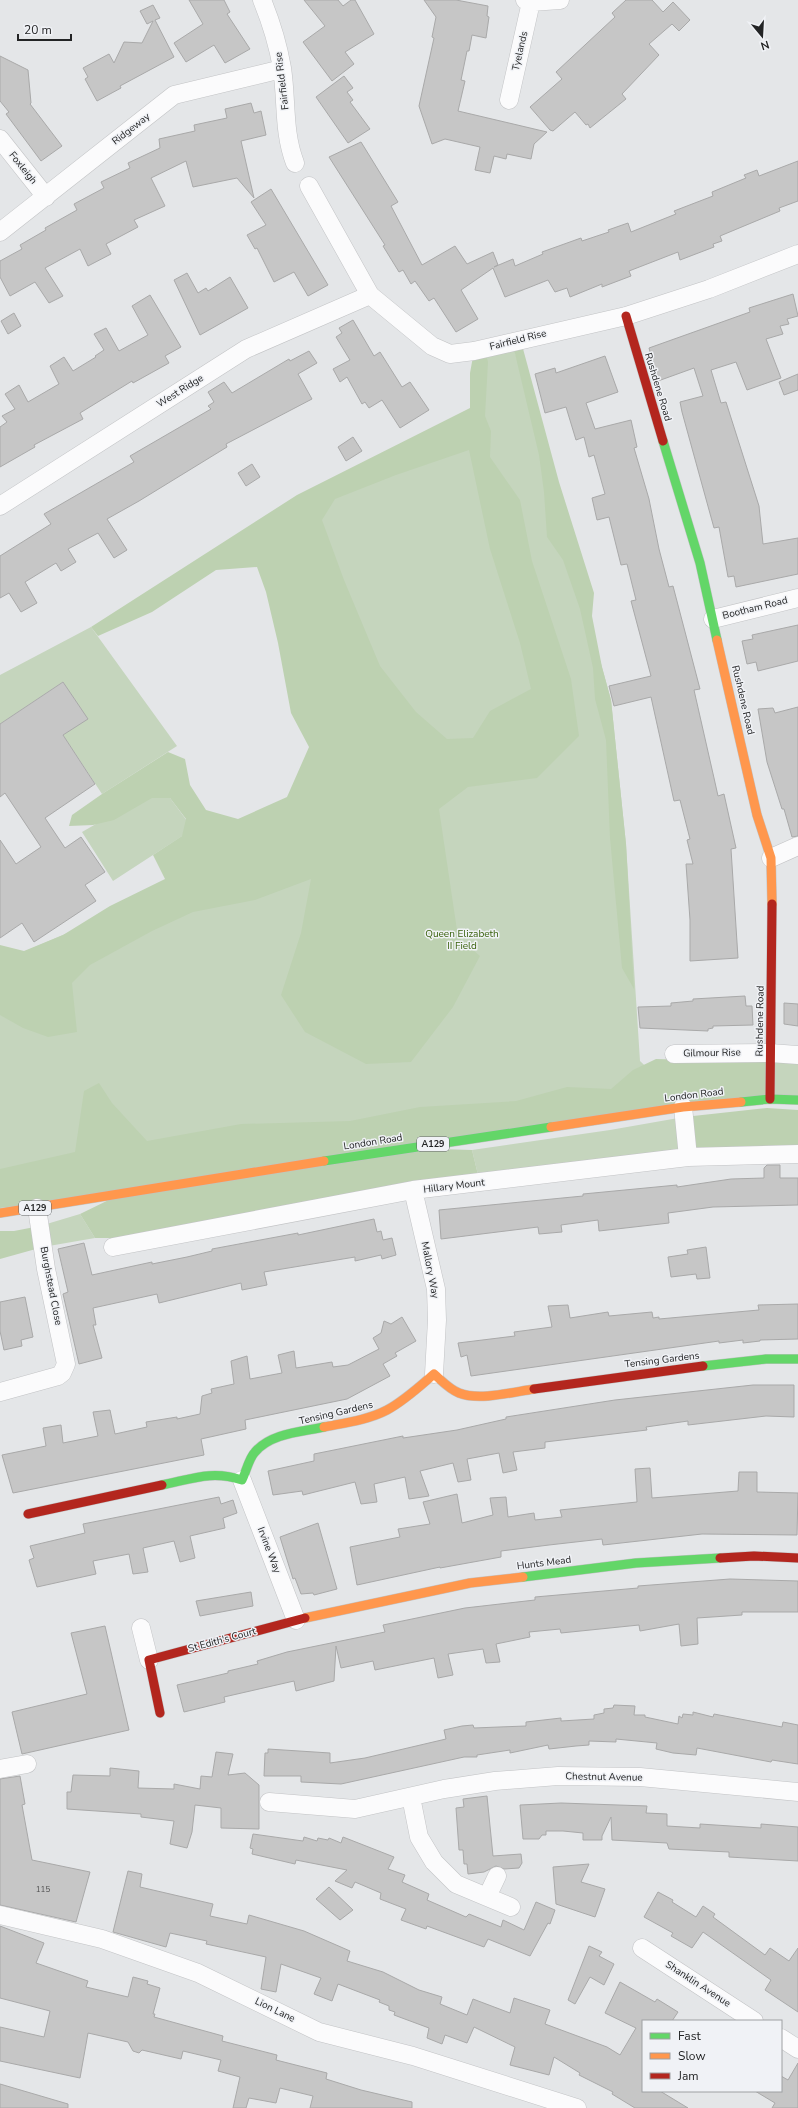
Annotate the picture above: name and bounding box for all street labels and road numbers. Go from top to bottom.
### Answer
street label: Tyelands [509,30,531,72]
street label: Fairfield Rise [272,51,292,111]
street label: Ridgeway [109,109,154,148]
street label: Foxleigh [6,149,40,187]
street label: Fairfield Rise [488,326,548,354]
street label: Rushdene Road [641,351,675,423]
street label: West Ridge [154,371,206,411]
street label: Bootham Road [721,593,789,623]
street label: Rushdene Road [728,664,758,736]
street label: Rushdene Road [752,985,768,1057]
street label: Gilmour Rise [683,1045,741,1061]
street label: London Road [664,1084,725,1106]
street label: London Road [343,1130,404,1154]
road number: A129 [417,1137,449,1151]
street label: Hillary Mount [423,1175,486,1197]
road number: A129 [19,1201,51,1215]
street label: Mallory Way [418,1240,443,1300]
street label: Burghstead Close [36,1245,66,1327]
street label: Tensing Gardens [624,1348,700,1372]
street label: Tensing Gardens [298,1398,374,1428]
street label: Irvine Way [254,1525,284,1576]
street label: Hunts Mead [516,1553,572,1573]
street label: St Edith's Court [186,1624,258,1656]
street label: Chestnut Avenue [565,1769,643,1785]
street label: Shanklin Avenue [663,1958,733,2010]
street label: Lion Lane [252,1994,298,2026]

